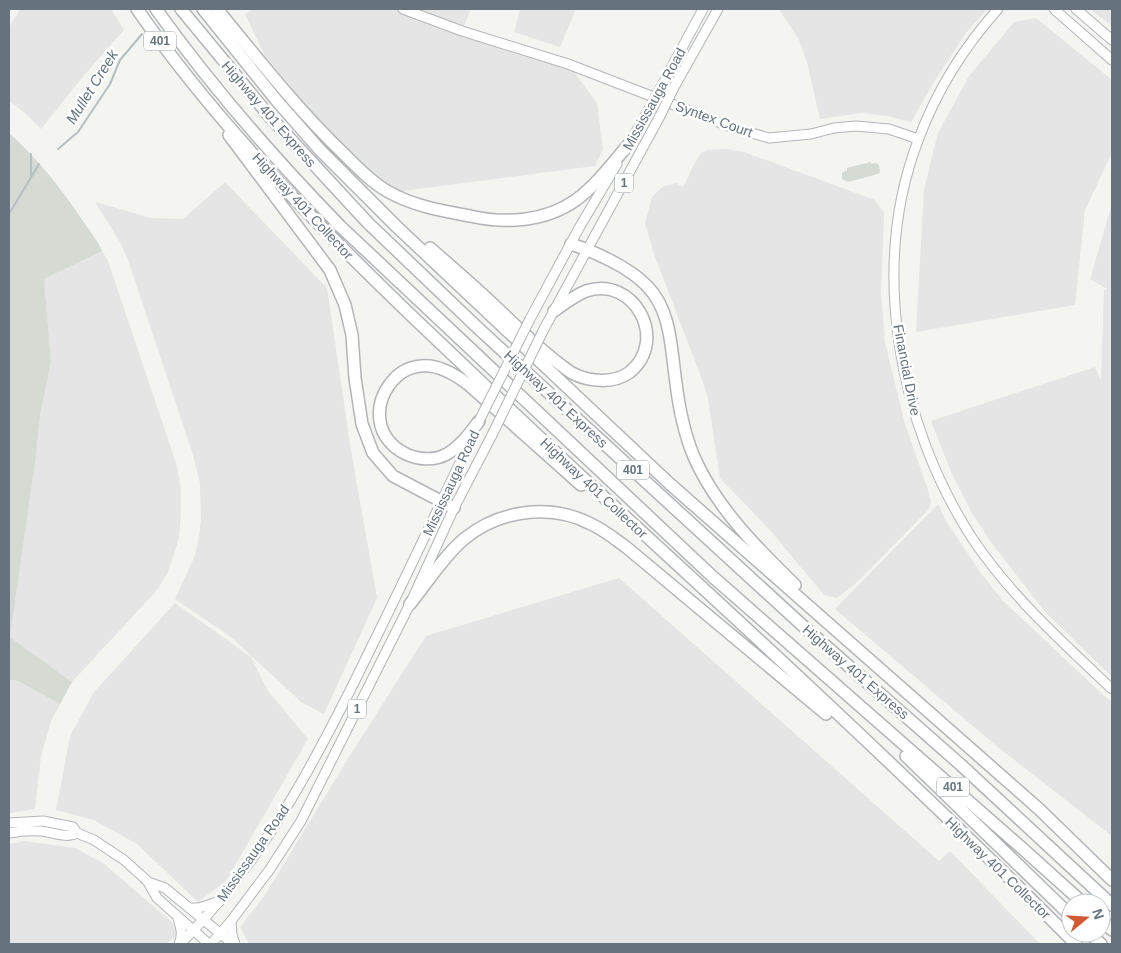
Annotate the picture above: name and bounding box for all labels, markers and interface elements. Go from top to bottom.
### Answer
road number: 401 [144,31,176,50]
water label: Mullet Creek [62,45,122,127]
street label: Mississauga Road [619,45,689,153]
street label: Highway 401 Express [219,58,319,170]
street label: Syntex Court [673,98,755,140]
street label: Highway 401 Collector [249,149,357,263]
road number: 1 [615,174,633,192]
street label: Financial Drive [890,323,924,417]
street label: Highway 401 Express [501,347,611,451]
street label: Mississauga Road [420,428,482,538]
street label: Highway 401 Collector [537,434,651,542]
road number: 401 [617,460,649,480]
street label: Highway 401 Express [800,622,912,722]
road number: 1 [348,700,366,719]
road number: 401 [937,778,969,796]
street label: Mississauga Road [214,802,292,904]
street label: Highway 401 Collector [942,814,1054,923]
north arrow [1061,893,1111,943]
text: N [1089,907,1108,921]

